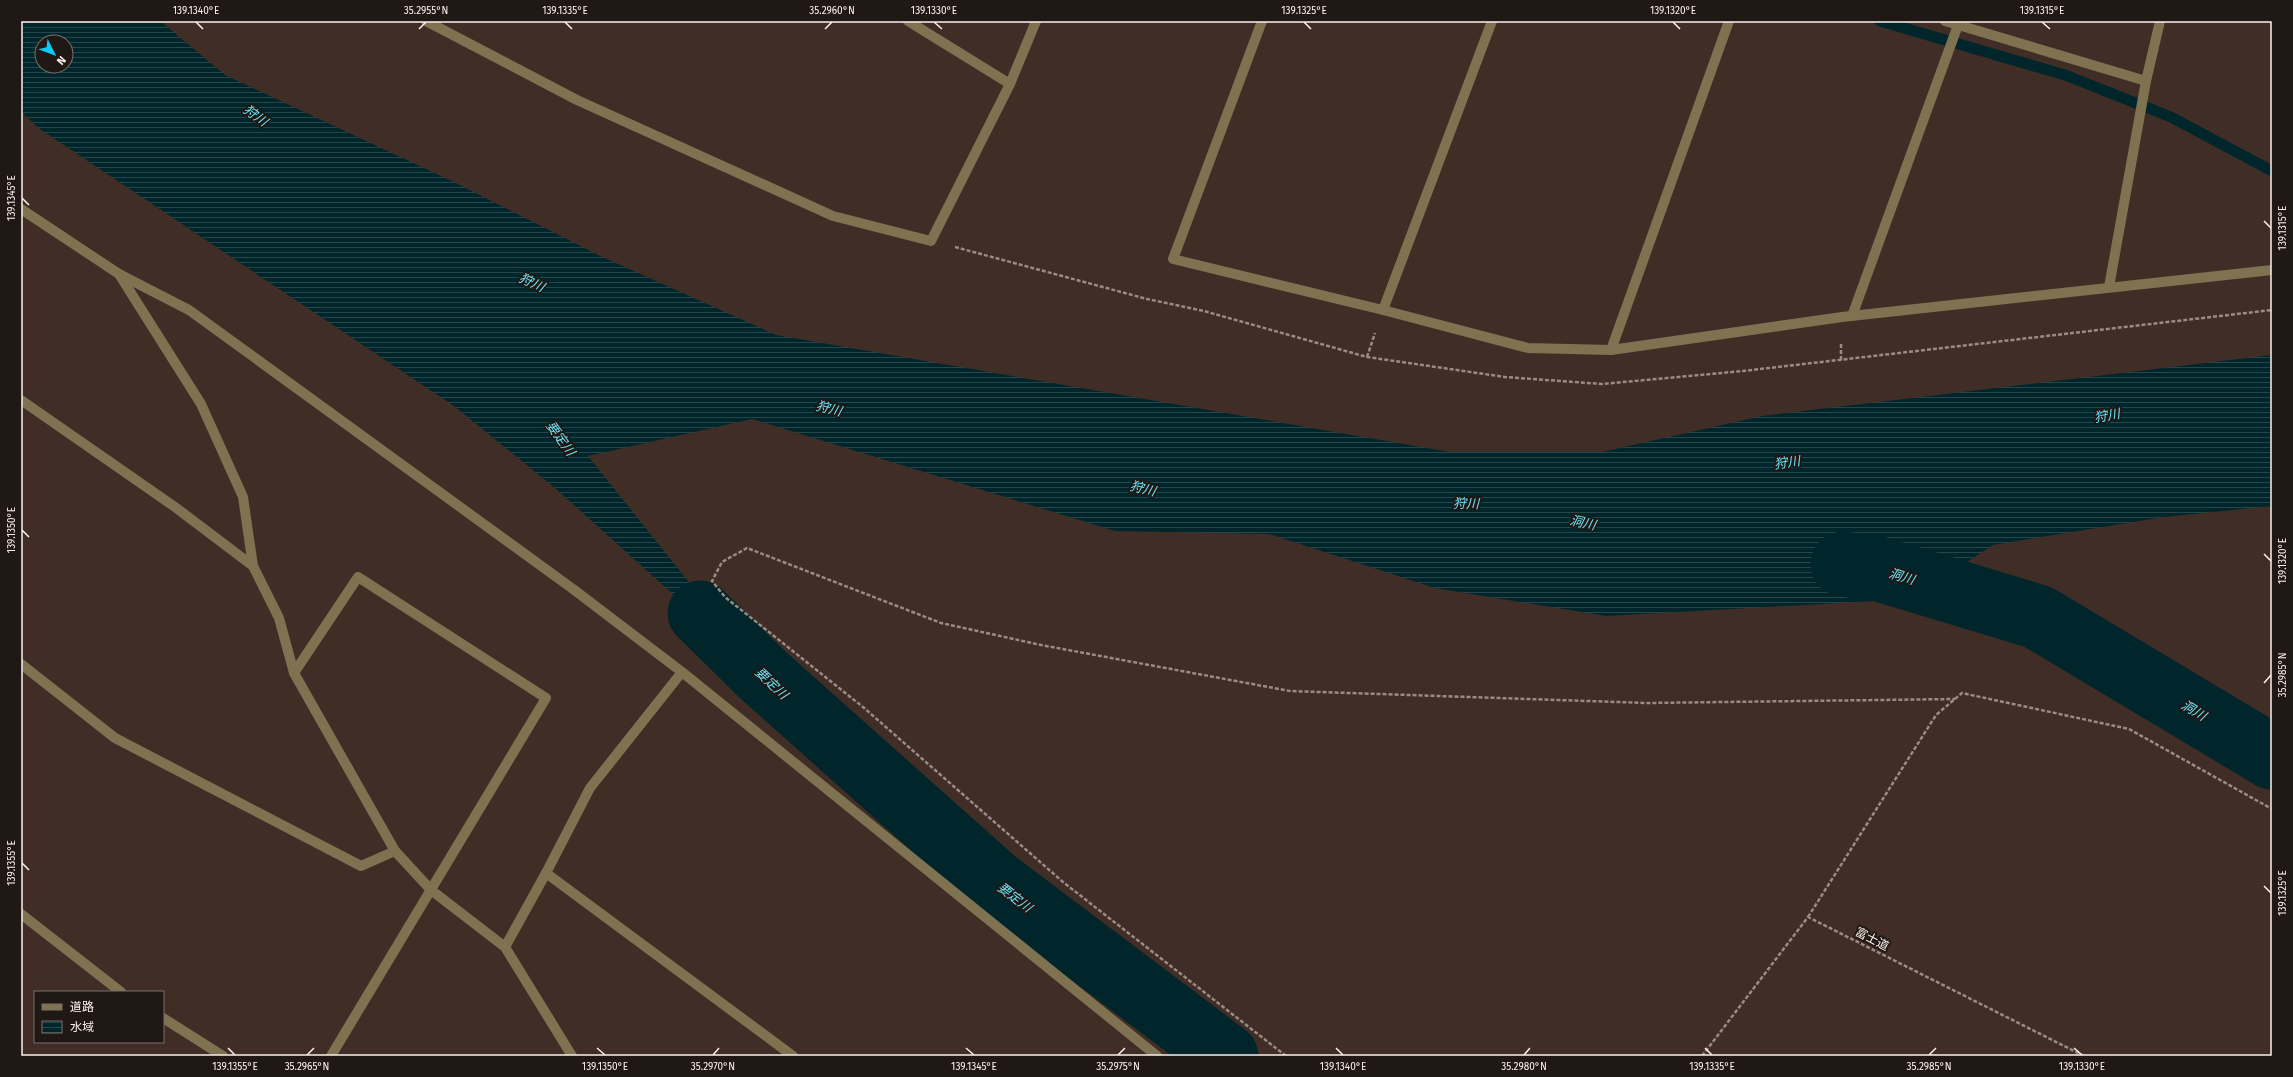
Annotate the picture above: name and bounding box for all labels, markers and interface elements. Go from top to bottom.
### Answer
text: 139.1340°E [173,5,219,17]
text: 35.2955°N [404,5,448,17]
text: 139.1335°E [542,5,588,17]
text: 35.2960°N [809,5,855,17]
text: 139.1330°E [911,5,957,17]
text: 139.1325°E [1281,5,1327,17]
text: 139.1320°E [1650,5,1696,17]
text: 139.1315°E [2020,5,2064,17]
north arrow [34,34,74,74]
text: N [54,53,68,67]
water label: 狩川 [241,102,272,130]
text: 139.1345°E [6,175,18,221]
text: 139.1315°E [2277,206,2289,250]
water label: 狩川 [517,270,549,296]
water label: 狩川 [814,398,845,419]
water label: 狩川 [2093,406,2123,425]
water label: 要定川 [543,418,579,460]
water label: 狩川 [1773,453,1803,472]
water label: 狩川 [1128,478,1159,499]
water label: 狩川 [1453,496,1481,511]
text: 139.1350°E [6,507,18,553]
water label: 洞川 [1569,512,1599,533]
text: 139.1320°E [2277,538,2289,584]
water label: 洞川 [1887,566,1918,588]
text: 35.2985°N [2277,653,2289,697]
water label: 要定川 [752,665,792,704]
water label: 洞川 [2179,697,2210,725]
text: 139.1355°E [6,840,18,886]
text: 139.1325°E [2277,870,2289,916]
water label: 要定川 [995,880,1036,916]
street label: 富士道 [1853,925,1891,953]
legend [34,991,164,1043]
text: 道路 [70,1000,94,1014]
text: 水域 [70,1020,94,1034]
text: 139.1355°E [212,1061,258,1073]
text: 35.2965°N [285,1061,329,1073]
text: 139.1350°E [582,1061,628,1073]
text: 35.2970°N [691,1061,735,1073]
text: 139.1345°E [951,1061,997,1073]
text: 35.2975°N [1096,1061,1140,1073]
text: 139.1340°E [1320,1061,1366,1073]
text: 35.2980°N [1501,1061,1547,1073]
text: 139.1335°E [1689,1061,1735,1073]
text: 35.2985°N [1907,1061,1951,1073]
text: 139.1330°E [2059,1061,2105,1073]

